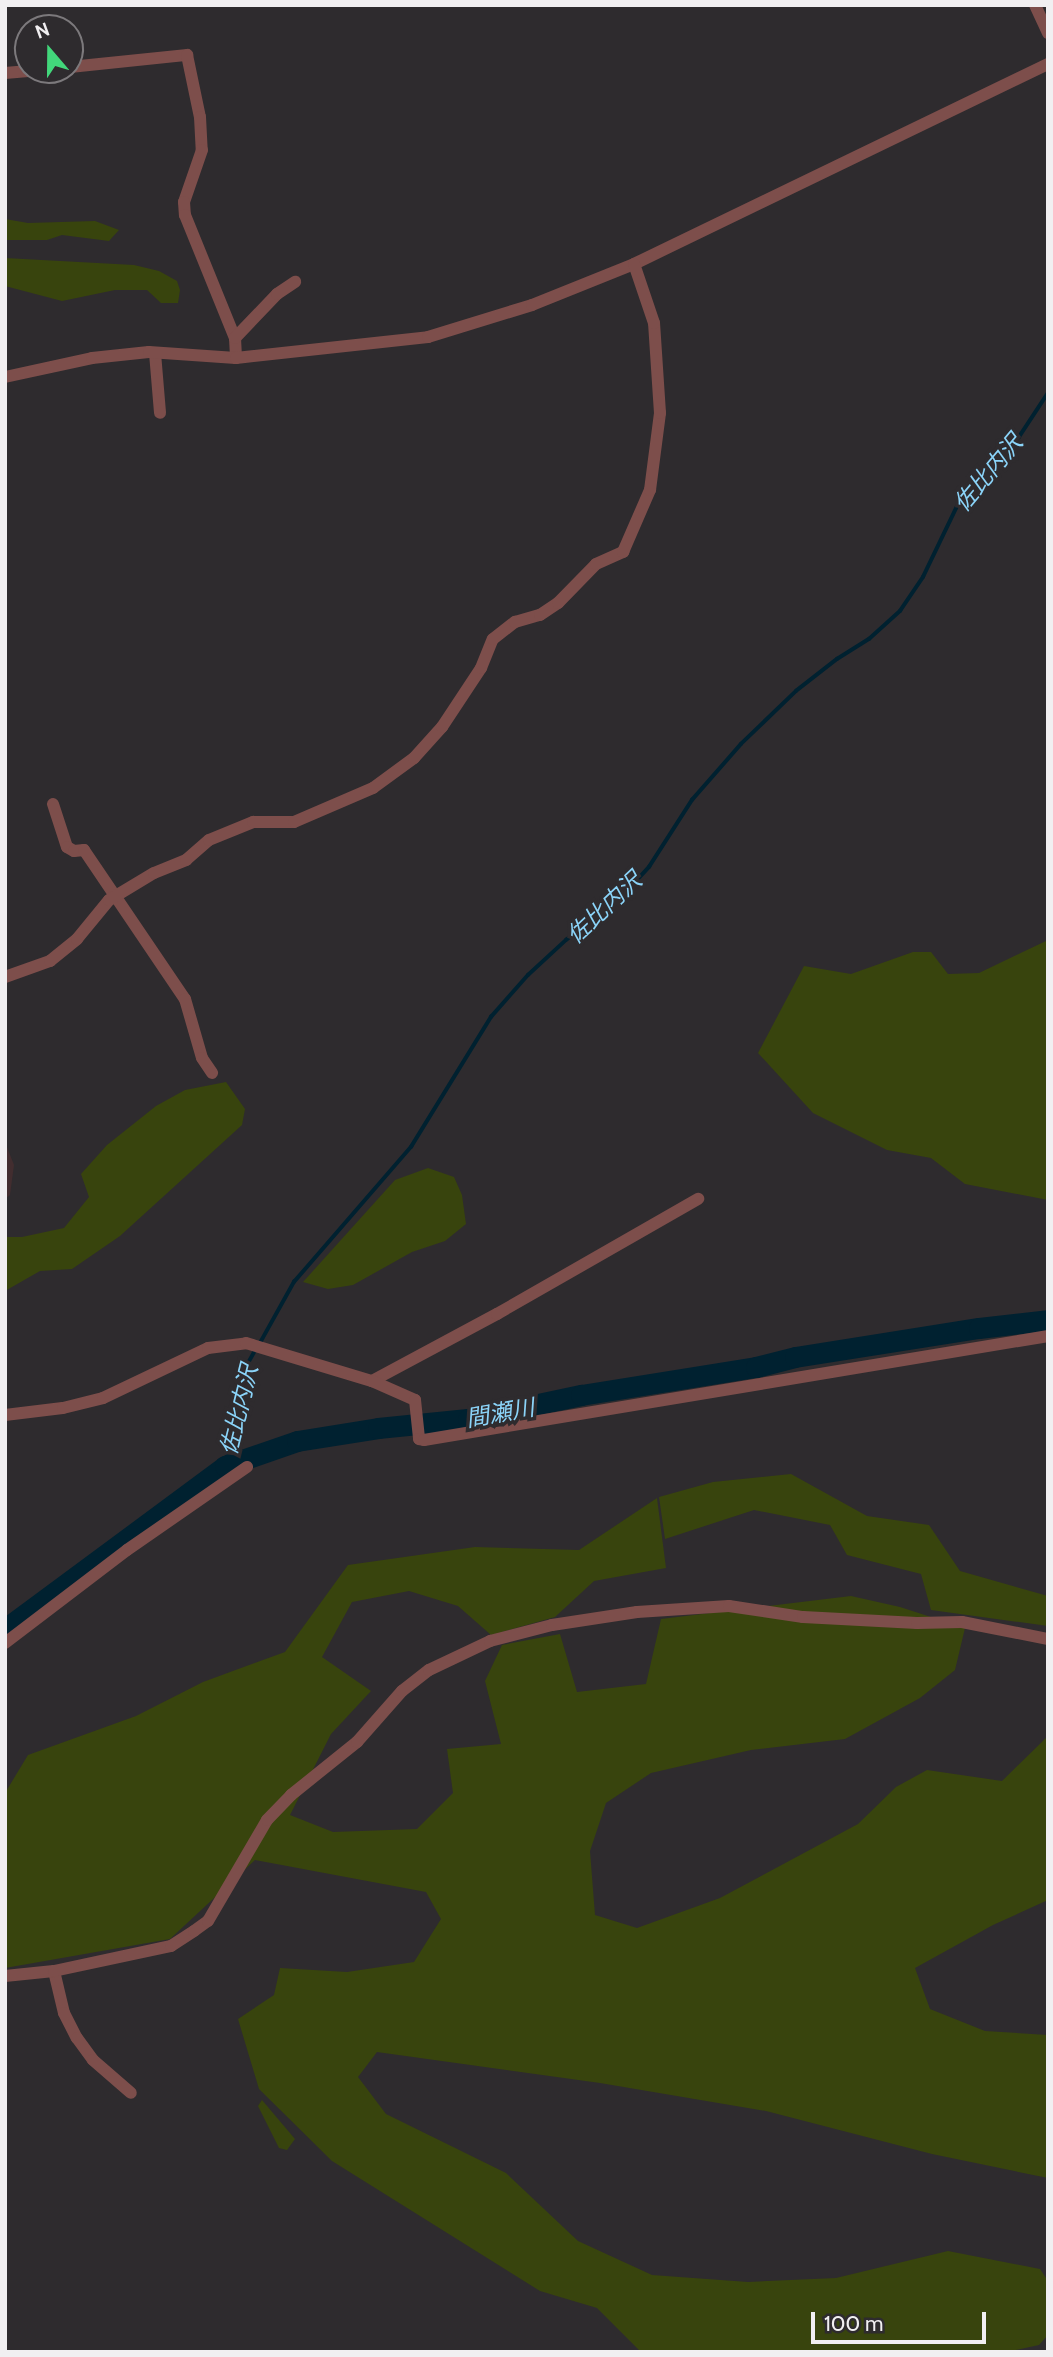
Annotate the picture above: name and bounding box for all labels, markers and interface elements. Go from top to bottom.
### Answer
north arrow [14,14,84,84]
text: N [32,18,53,44]
water label: 佐比内沢 [948,429,1028,517]
water label: 佐比内沢 [561,867,647,949]
water label: 佐比内沢 [214,1362,264,1458]
water label: 間瀬川 [464,1393,536,1433]
scale bar [815,2298,990,2342]
text: 100 m [824,2311,883,2336]

